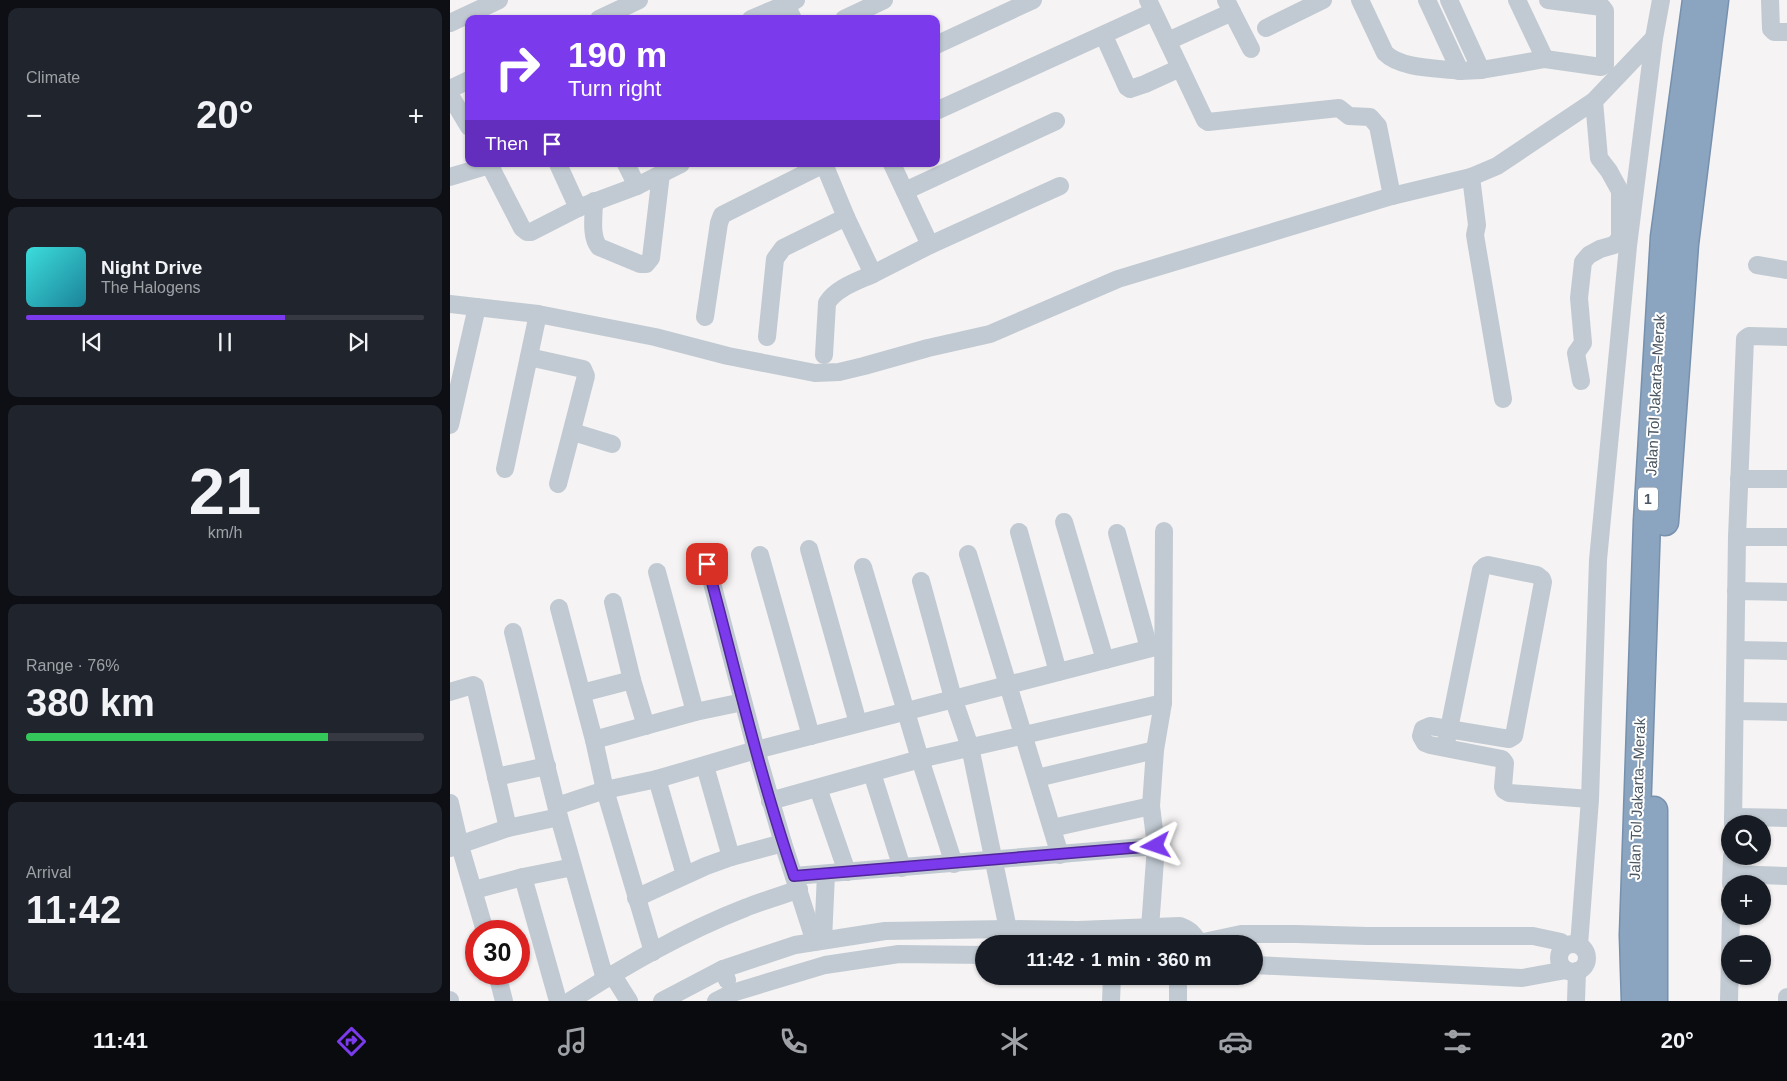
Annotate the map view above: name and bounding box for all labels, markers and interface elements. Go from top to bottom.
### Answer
icon: right [485,35,550,100]
text: 190 m [568,35,667,74]
text: Climate [26,69,80,86]
text: Turn right [568,76,661,101]
text: 20° [196,94,254,136]
text: − [26,100,42,131]
text: + [408,100,424,131]
icon: arrive [538,130,566,158]
text: Then [485,133,528,154]
text: Night Drive [101,257,202,278]
text: The Halogens [101,279,201,296]
street label: Jalan Tol Jakarta–Merak [1642,313,1668,476]
icon: previous [78,328,106,356]
icon: pause [211,328,239,356]
icon: next [344,328,372,356]
text: 21 [189,455,261,528]
road number: 1 [1638,488,1658,510]
text: km/h [208,524,242,541]
pin [686,543,728,585]
icon: arrive [693,550,721,578]
text: Range · 76% [26,657,119,674]
text: 380 km [26,682,155,724]
street label: Jalan Tol Jakarta–Merak [1626,717,1648,880]
map controls [1721,815,1771,985]
button: search [1721,815,1771,865]
position arrow [1129,819,1181,871]
text: Arrival [26,864,71,881]
button: + [1721,875,1771,925]
text: 11:42 [26,889,121,931]
speed limit sign: 30 [465,920,530,985]
button: − [1721,935,1771,985]
text: 11:42 · 1 min · 360 m [1027,949,1211,970]
icon: directions [334,1024,369,1059]
icon: music [555,1024,590,1059]
icon: phone [776,1024,811,1059]
icon: climate [997,1024,1032,1059]
icon: car [1218,1024,1253,1059]
icon: filters [1440,1024,1475,1059]
text: 11:41 [93,1028,148,1053]
text: 20° [1661,1028,1694,1053]

